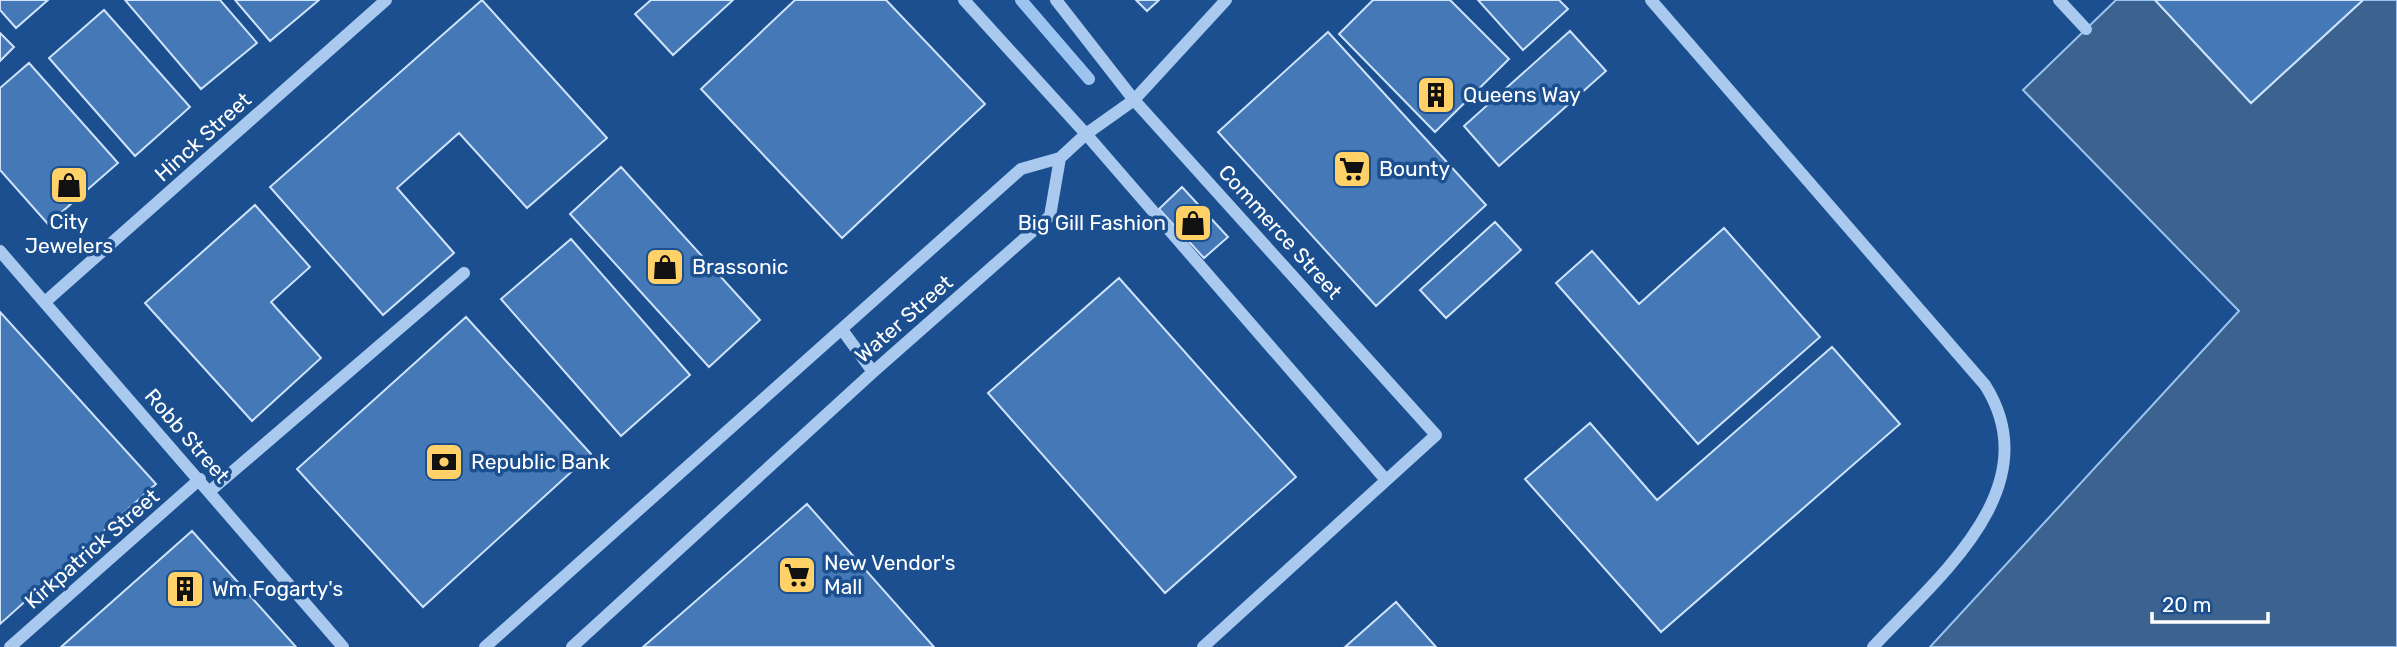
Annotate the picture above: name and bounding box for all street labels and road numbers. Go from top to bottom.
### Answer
street label: Hinck Street [149,87,256,186]
street label: Commerce Street [1213,159,1347,304]
street label: Water Street [850,269,958,368]
street label: Robb Street [140,383,235,488]
street label: Kirkpatrick Street [19,483,164,614]

